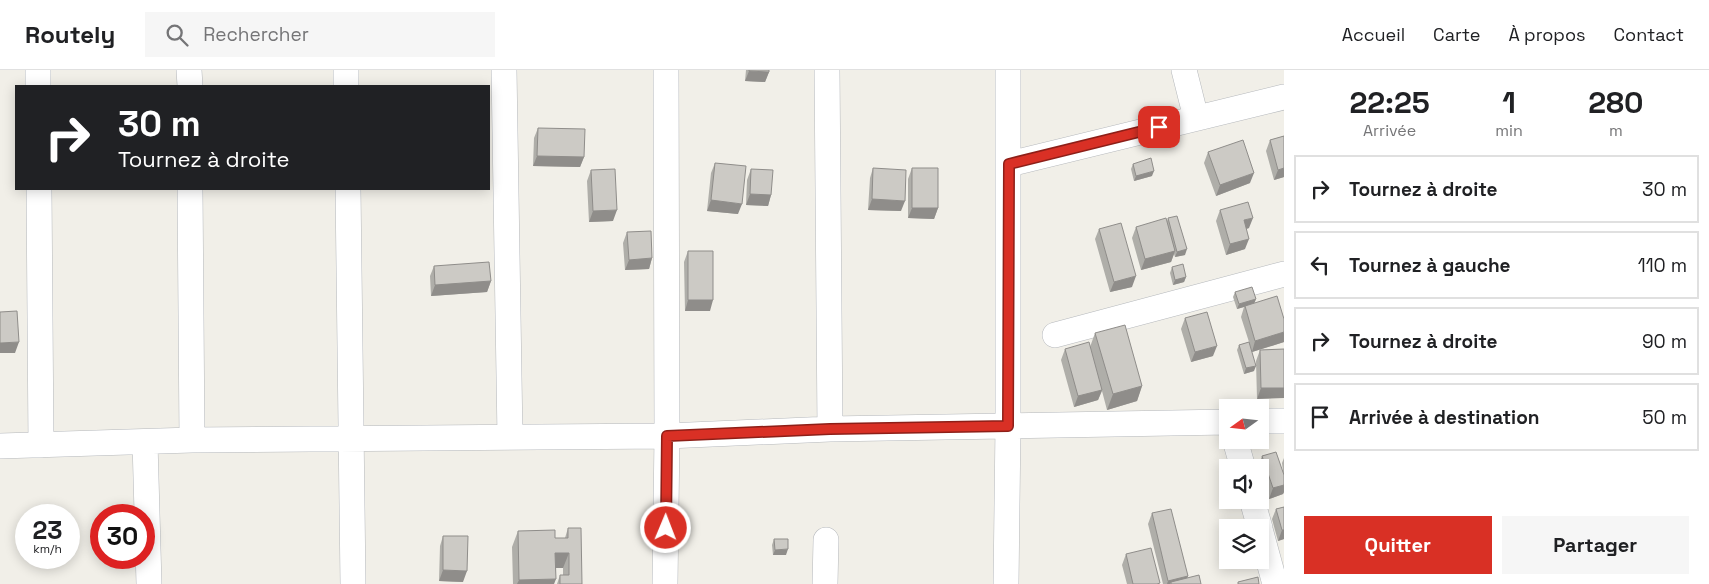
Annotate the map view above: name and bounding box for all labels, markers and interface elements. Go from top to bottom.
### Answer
search box [145,12,495,57]
text: Routely [25,19,115,50]
icon: search [163,21,191,49]
text: Rechercher [203,22,309,47]
text: Accueil [1342,23,1405,46]
text: Carte [1433,23,1480,46]
text: À propos [1508,23,1586,46]
text: Contact [1614,23,1684,46]
text: 22:25 [1349,83,1430,122]
text: 1 [1502,83,1516,122]
text: 280 [1588,83,1644,122]
text: 30 m [118,102,201,146]
icon: right [35,105,100,170]
pin [1138,106,1180,148]
icon: arrive [1145,113,1173,141]
text: Arrivée [1363,120,1416,141]
text: min [1495,120,1523,141]
text: m [1609,120,1623,141]
text: Tournez à droite [118,145,289,173]
icon: right [1306,175,1334,203]
text: Tournez à droite [1349,177,1498,202]
text: 30 m [1642,177,1687,202]
icon: left [1306,251,1334,279]
text: Tournez à gauche [1349,253,1511,278]
text: 110 m [1638,253,1687,278]
icon: right [1306,327,1334,355]
text: Tournez à droite [1349,329,1498,354]
text: 90 m [1642,329,1687,354]
north arrow [1219,399,1269,449]
map controls [1219,399,1269,569]
icon: arrive [1306,403,1334,431]
text: Arrivée à destination [1349,405,1539,430]
text: 50 m [1642,405,1687,430]
button: sound [1219,459,1269,509]
position arrow [639,501,691,553]
speed limit sign: 30 [90,504,155,569]
text: 23 [32,514,63,546]
button: Quitter [1304,516,1492,574]
button: Partager [1502,516,1689,574]
button: layers [1219,519,1269,569]
text: km/h [33,541,62,557]

